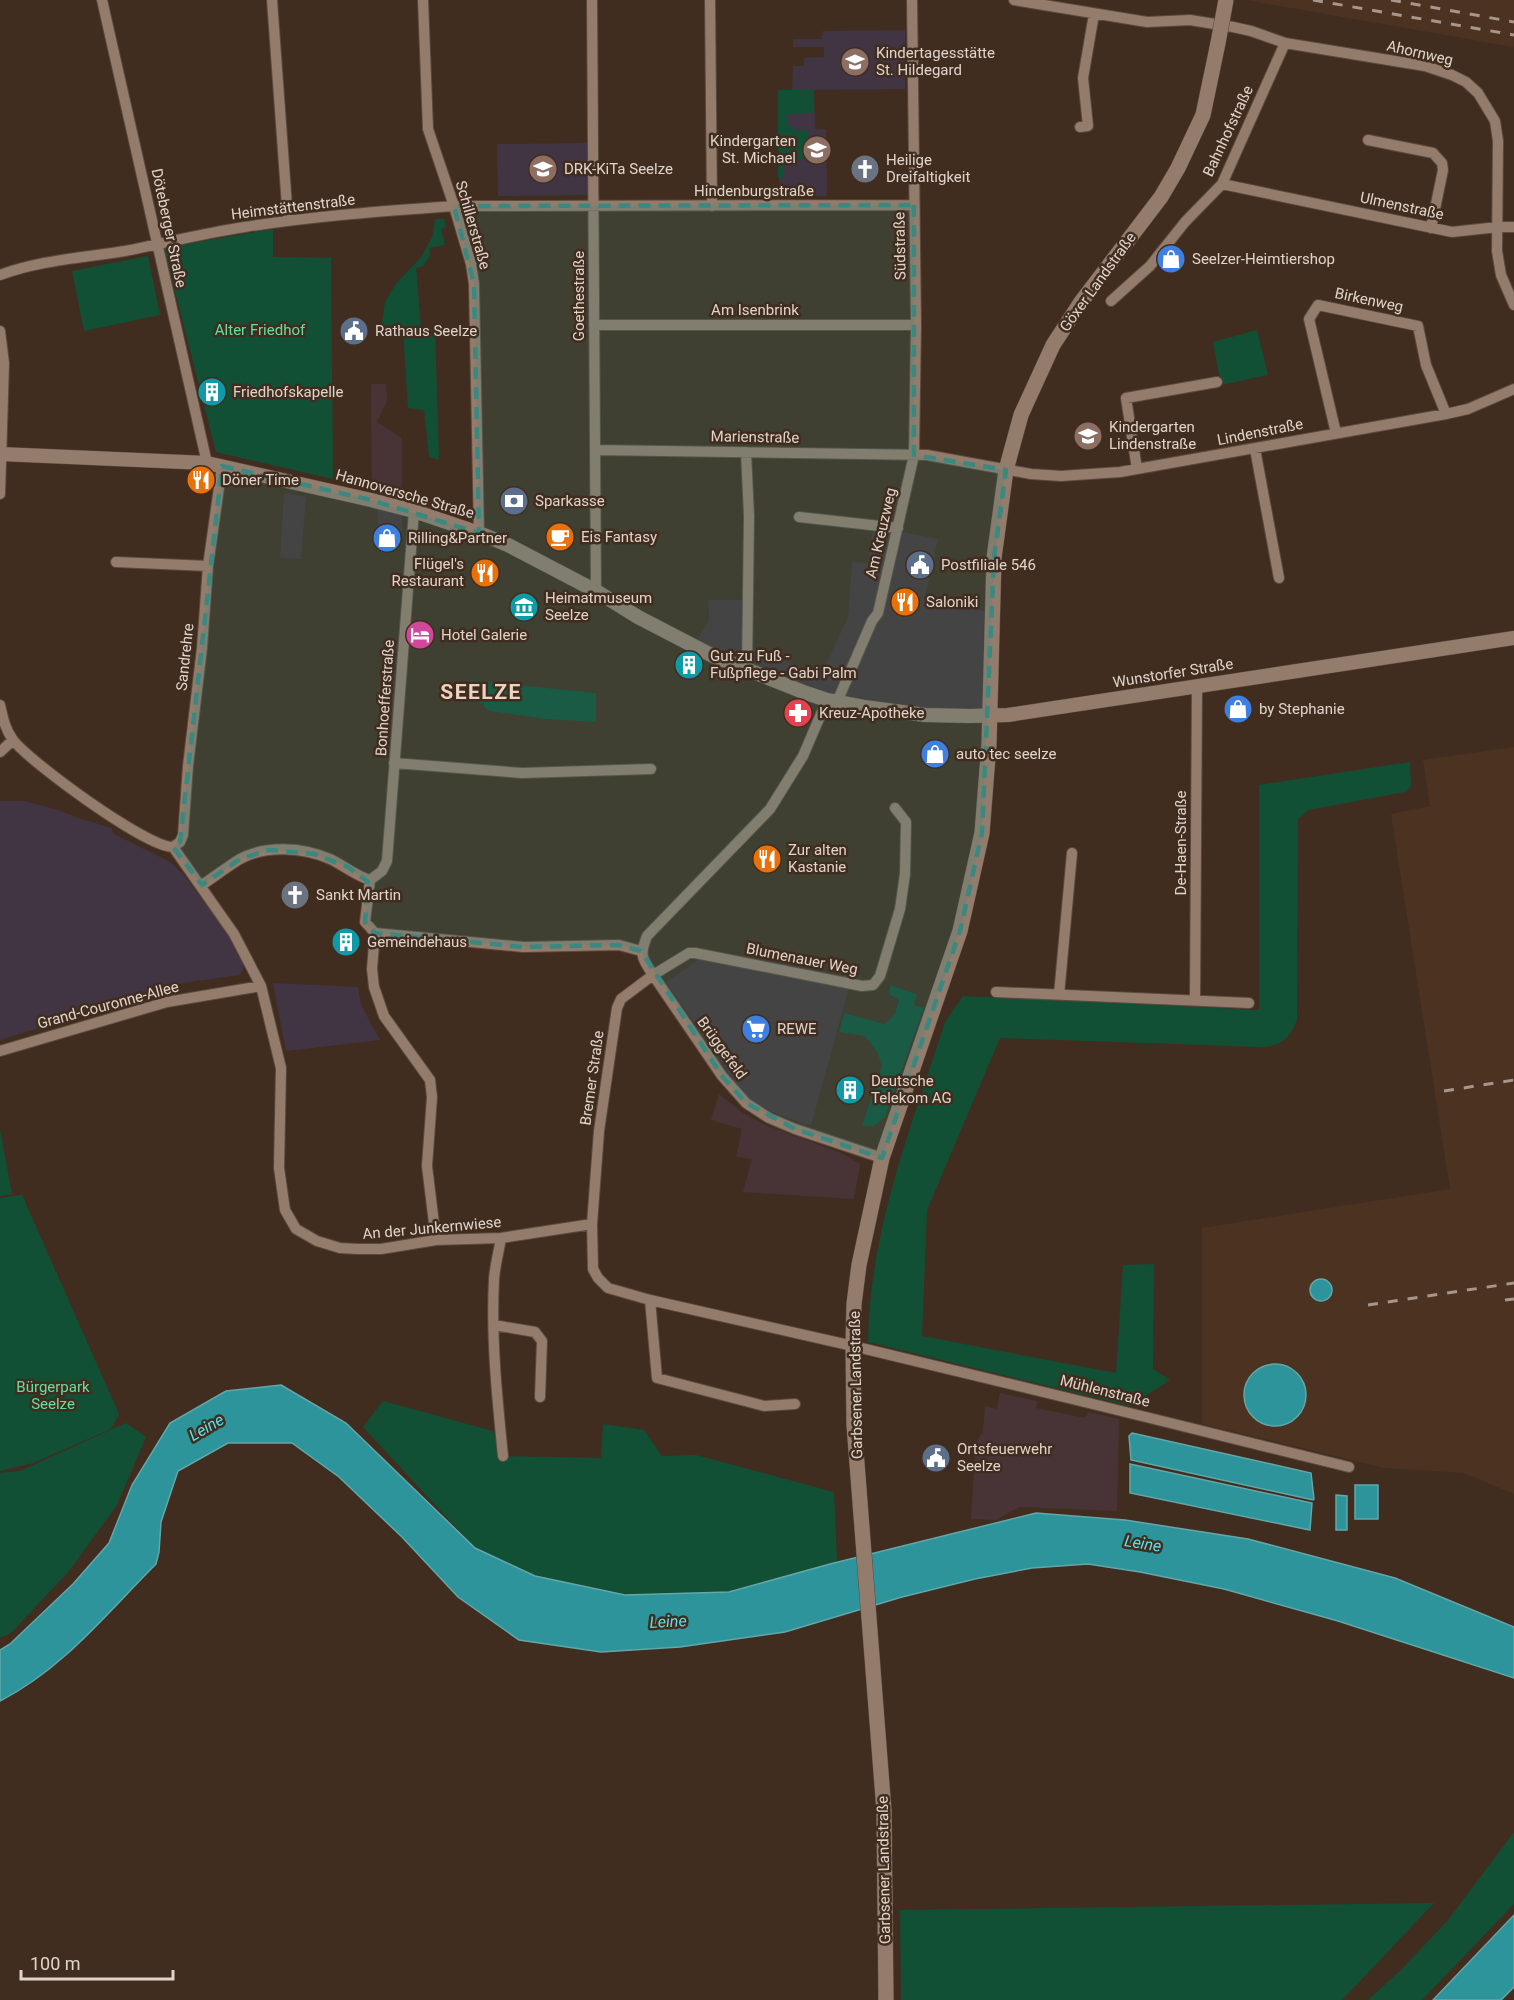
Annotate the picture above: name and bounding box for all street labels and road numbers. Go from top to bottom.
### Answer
street label: Ahornweg [1385,37,1455,69]
street label: Bahnhofstraße [1199,82,1257,179]
street label: Döteberger Straße [148,167,190,289]
street label: Schillerstraße [452,179,494,271]
street label: Hindenburgstraße [694,182,814,200]
street label: Ulmenstraße [1358,188,1446,224]
street label: Heimstättenstraße [230,190,356,224]
street label: Südstraße [890,212,910,280]
street label: Göxer Landstraße [1056,229,1140,335]
street label: Goethestraße [570,251,588,341]
street label: Birkenweg [1333,284,1405,316]
street label: Am Isenbrink [711,301,799,319]
street label: Lindenstraße [1215,415,1305,449]
street label: Marienstraße [710,427,800,447]
street label: Hannoversche Straße [334,466,476,522]
street label: Am Kreuzweg [862,486,900,580]
street label: Sandrehre [173,622,198,692]
street label: Bonhoefferstraße [372,639,398,757]
street label: Wunstorfer Straße [1112,655,1234,691]
street label: De-Haen-Straße [1172,791,1190,895]
street label: Blumenauer Weg [745,939,859,979]
street label: Grand-Couronne-Allee [35,977,181,1033]
street label: Brüggefeld [693,1013,751,1083]
street label: Bremer Straße [576,1029,608,1127]
street label: An der Junkernwiese [362,1213,502,1243]
street label: Garbsener Landstraße [846,1311,866,1459]
street label: Mühlenstraße [1058,1371,1152,1411]
street label: Garbsener Landstraße [874,1796,894,1944]

